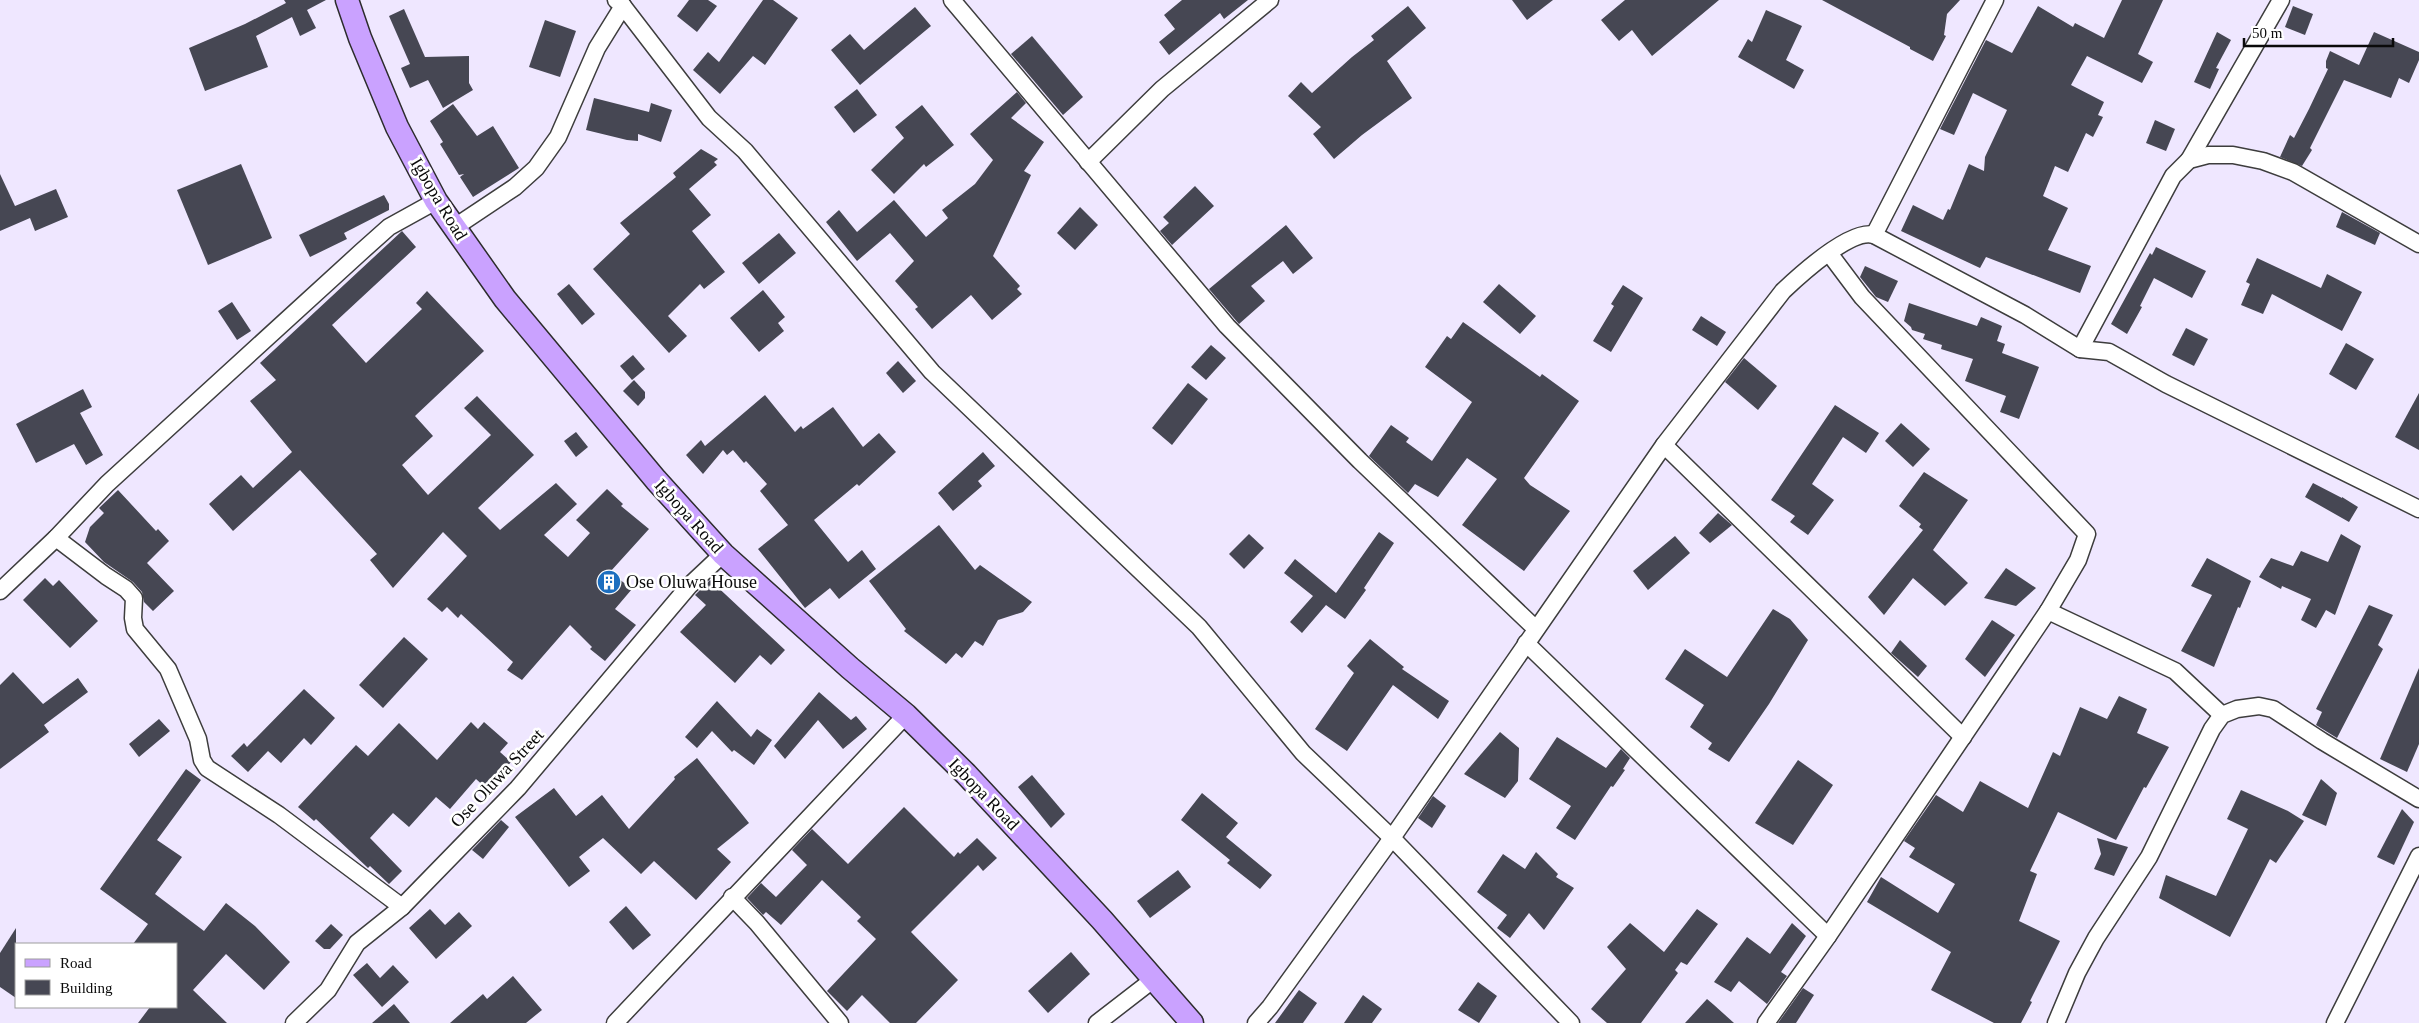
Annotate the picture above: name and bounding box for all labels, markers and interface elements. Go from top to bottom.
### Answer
scale bar [2244,15,2393,47]
text: 50 m [2252,25,2283,41]
street label: Igbopa Road [407,154,471,244]
street label: Igbopa Road [651,475,727,557]
building icon: Ose Oluwa House [596,569,622,595]
place label: Ose Oluwa House [626,572,757,592]
street label: Ose Oluwa Street [446,725,548,831]
street label: Igbopa Road [945,754,1023,834]
legend [15,943,178,1008]
text: Road [60,955,92,971]
text: Building [60,980,113,996]

